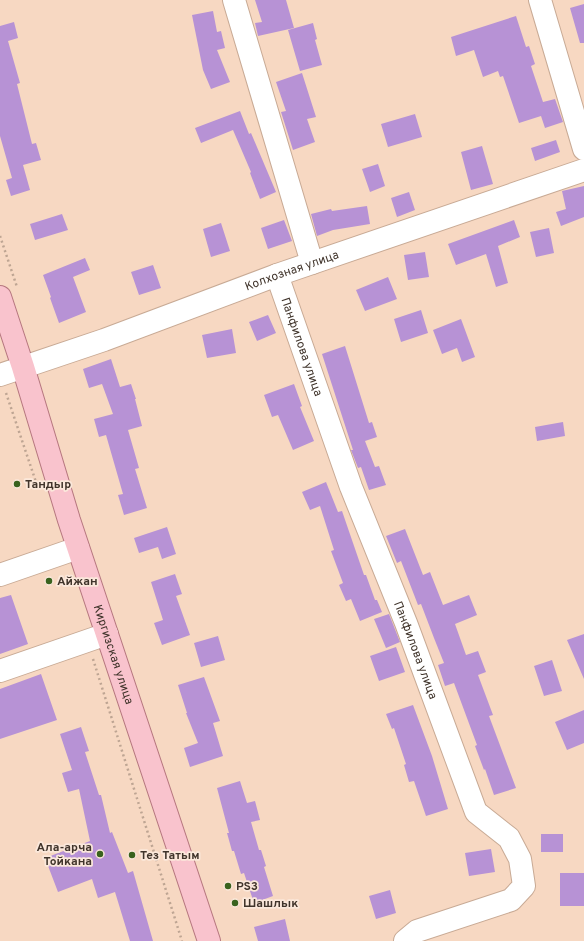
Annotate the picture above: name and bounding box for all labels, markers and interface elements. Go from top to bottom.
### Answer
street label: Колхозная улица [243,247,341,295]
street label: Панфилова улица [277,296,326,399]
place label: Тандыр [25,477,71,493]
marker: Тандыр [12,479,22,489]
place label: Айжан [57,574,98,590]
marker: Айжан [44,576,54,586]
street label: Панфилова улица [389,599,441,702]
street label: Киргизская улица [89,603,137,706]
place label: Ала-арча Тойкана [36,840,92,870]
place label: Тез Татым [140,848,200,864]
marker: Ала-арча Тойкана [95,849,105,859]
marker: Тез Татым [127,850,137,860]
place label: PS3 [236,879,258,895]
marker: PS3 [223,881,233,891]
place label: Шашлык [243,896,298,912]
marker: Шашлык [230,898,240,908]

